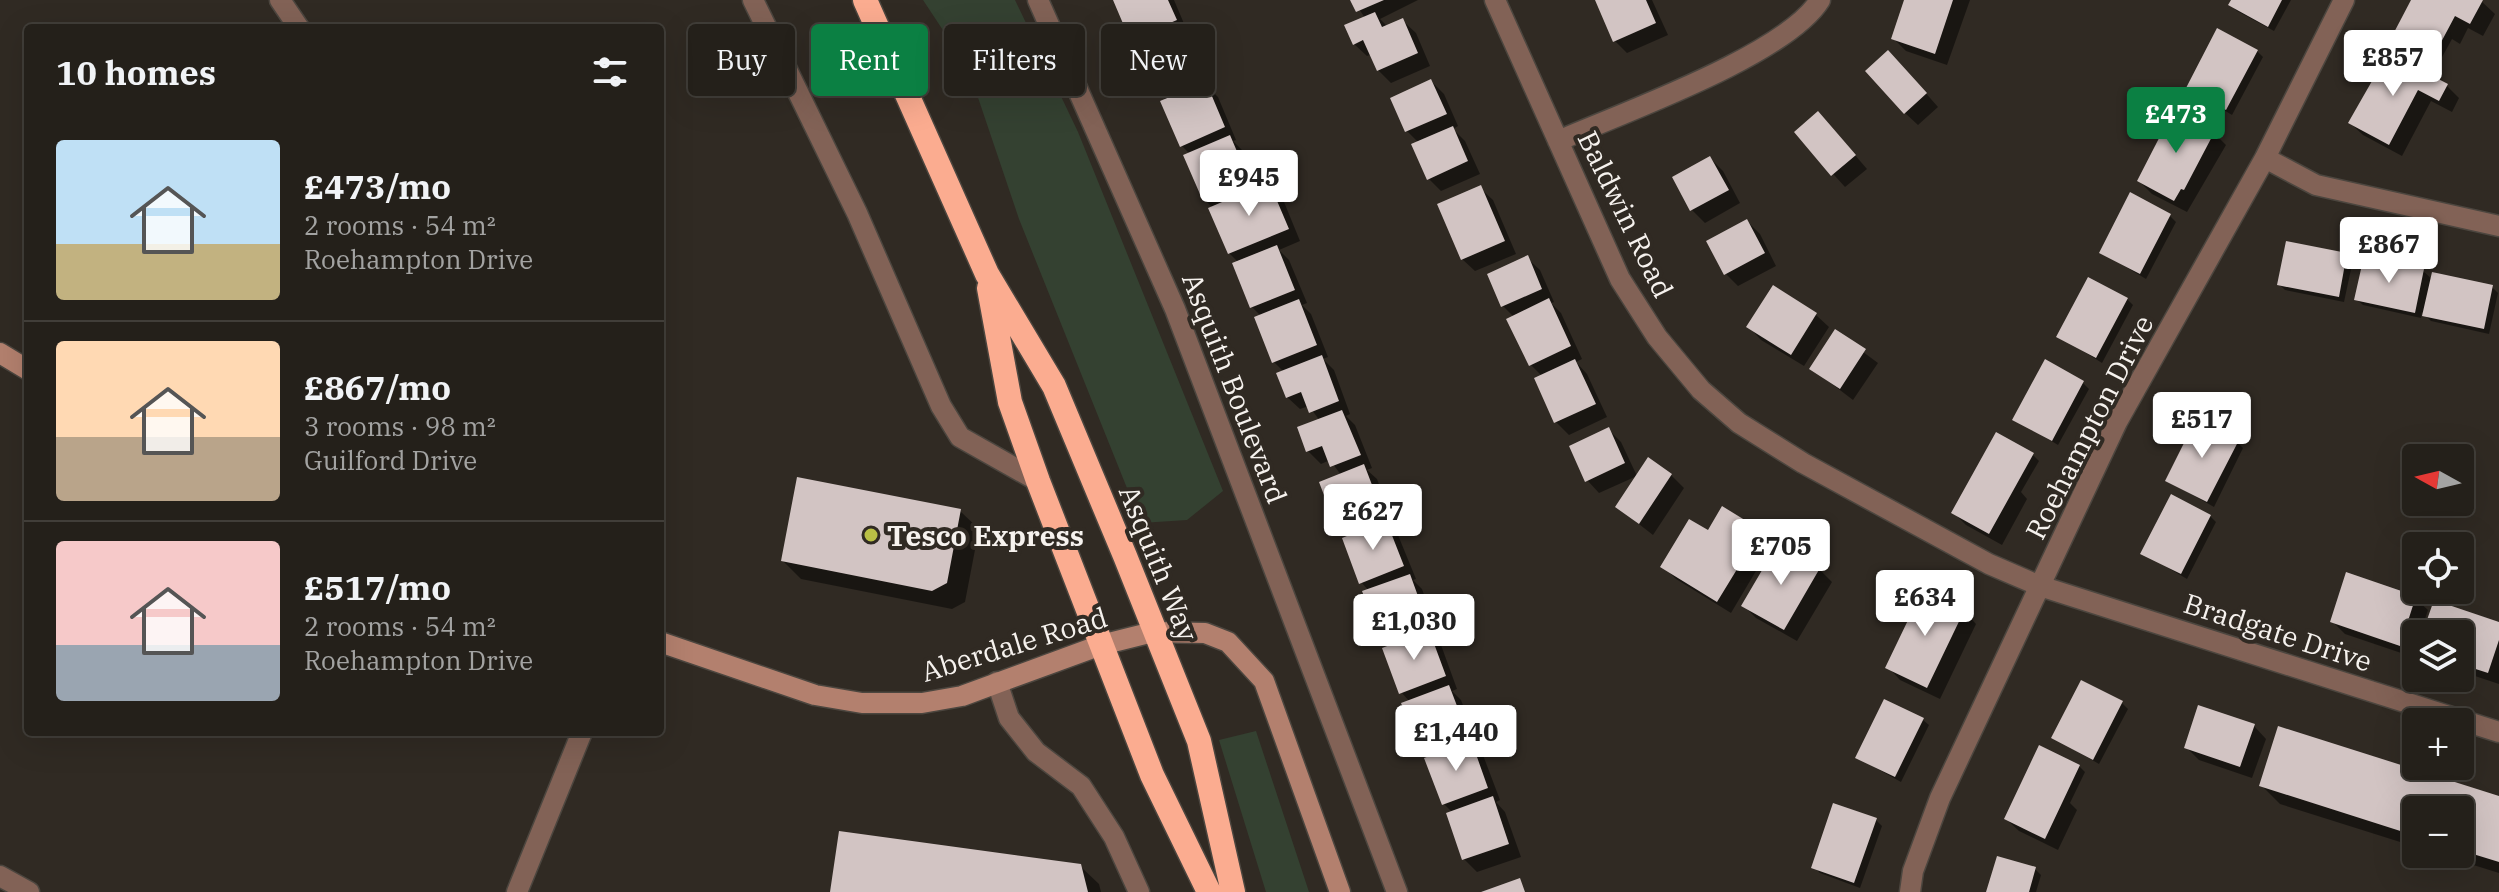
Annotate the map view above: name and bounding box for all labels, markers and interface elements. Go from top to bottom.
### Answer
chip: Buy [688,24,795,96]
chip: Rent [811,24,928,96]
chip: Filters [944,24,1085,96]
chip: New [1101,24,1215,96]
pin: £857 [2346,30,2440,98]
text: £857 [2362,39,2424,73]
text: 10 homes [56,50,216,94]
icon: filters [588,50,632,94]
pin: £473 [2129,87,2223,155]
text: £473 [2145,96,2207,130]
street label: Baldwin Road [1570,124,1682,304]
pin: £945 [1202,150,1296,218]
text: £945 [1218,159,1280,193]
text: £473/mo [304,164,451,208]
icon: home [120,172,216,268]
text: 2 rooms · 54 m² [304,208,496,242]
pin: £867 [2342,217,2436,285]
text: £867 [2358,226,2420,260]
text: Roehampton Drive [304,242,533,276]
street label: Asquith Boulevard [1174,267,1296,509]
street label: Roehampton Drive [2016,309,2162,545]
text: £867/mo [304,365,451,409]
icon: home [120,373,216,469]
pin: £517 [2155,392,2249,460]
text: £517 [2171,401,2233,435]
text: 3 rooms · 98 m² [304,409,496,443]
text: Guilford Drive [304,443,477,477]
north arrow [2402,444,2474,516]
map controls [2402,444,2474,868]
street label: Asquith Way [1111,480,1207,646]
pin: £627 [1326,484,1420,552]
text: £627 [1342,493,1404,527]
place label: Tesco Express [887,517,1084,554]
pin: £705 [1734,519,1828,587]
marker: Tesco Express [862,526,880,544]
text: £705 [1750,528,1812,562]
button: locate [2402,532,2474,604]
text: £517/mo [304,565,451,609]
pin: £634 [1878,570,1972,638]
icon: home [120,573,216,669]
text: £634 [1894,579,1956,613]
street label: Bradgate Drive [2179,584,2377,680]
pin: £1,030 [1349,594,1479,662]
street label: Aberdale Road [916,598,1112,690]
text: £1,030 [1371,603,1457,637]
text: 2 rooms · 54 m² [304,609,496,643]
button: layers [2402,620,2474,692]
text: Roehampton Drive [304,643,533,677]
pin: £1,440 [1391,705,1521,773]
button: + [2402,708,2474,780]
text: £1,440 [1413,714,1499,748]
button: − [2402,796,2474,868]

